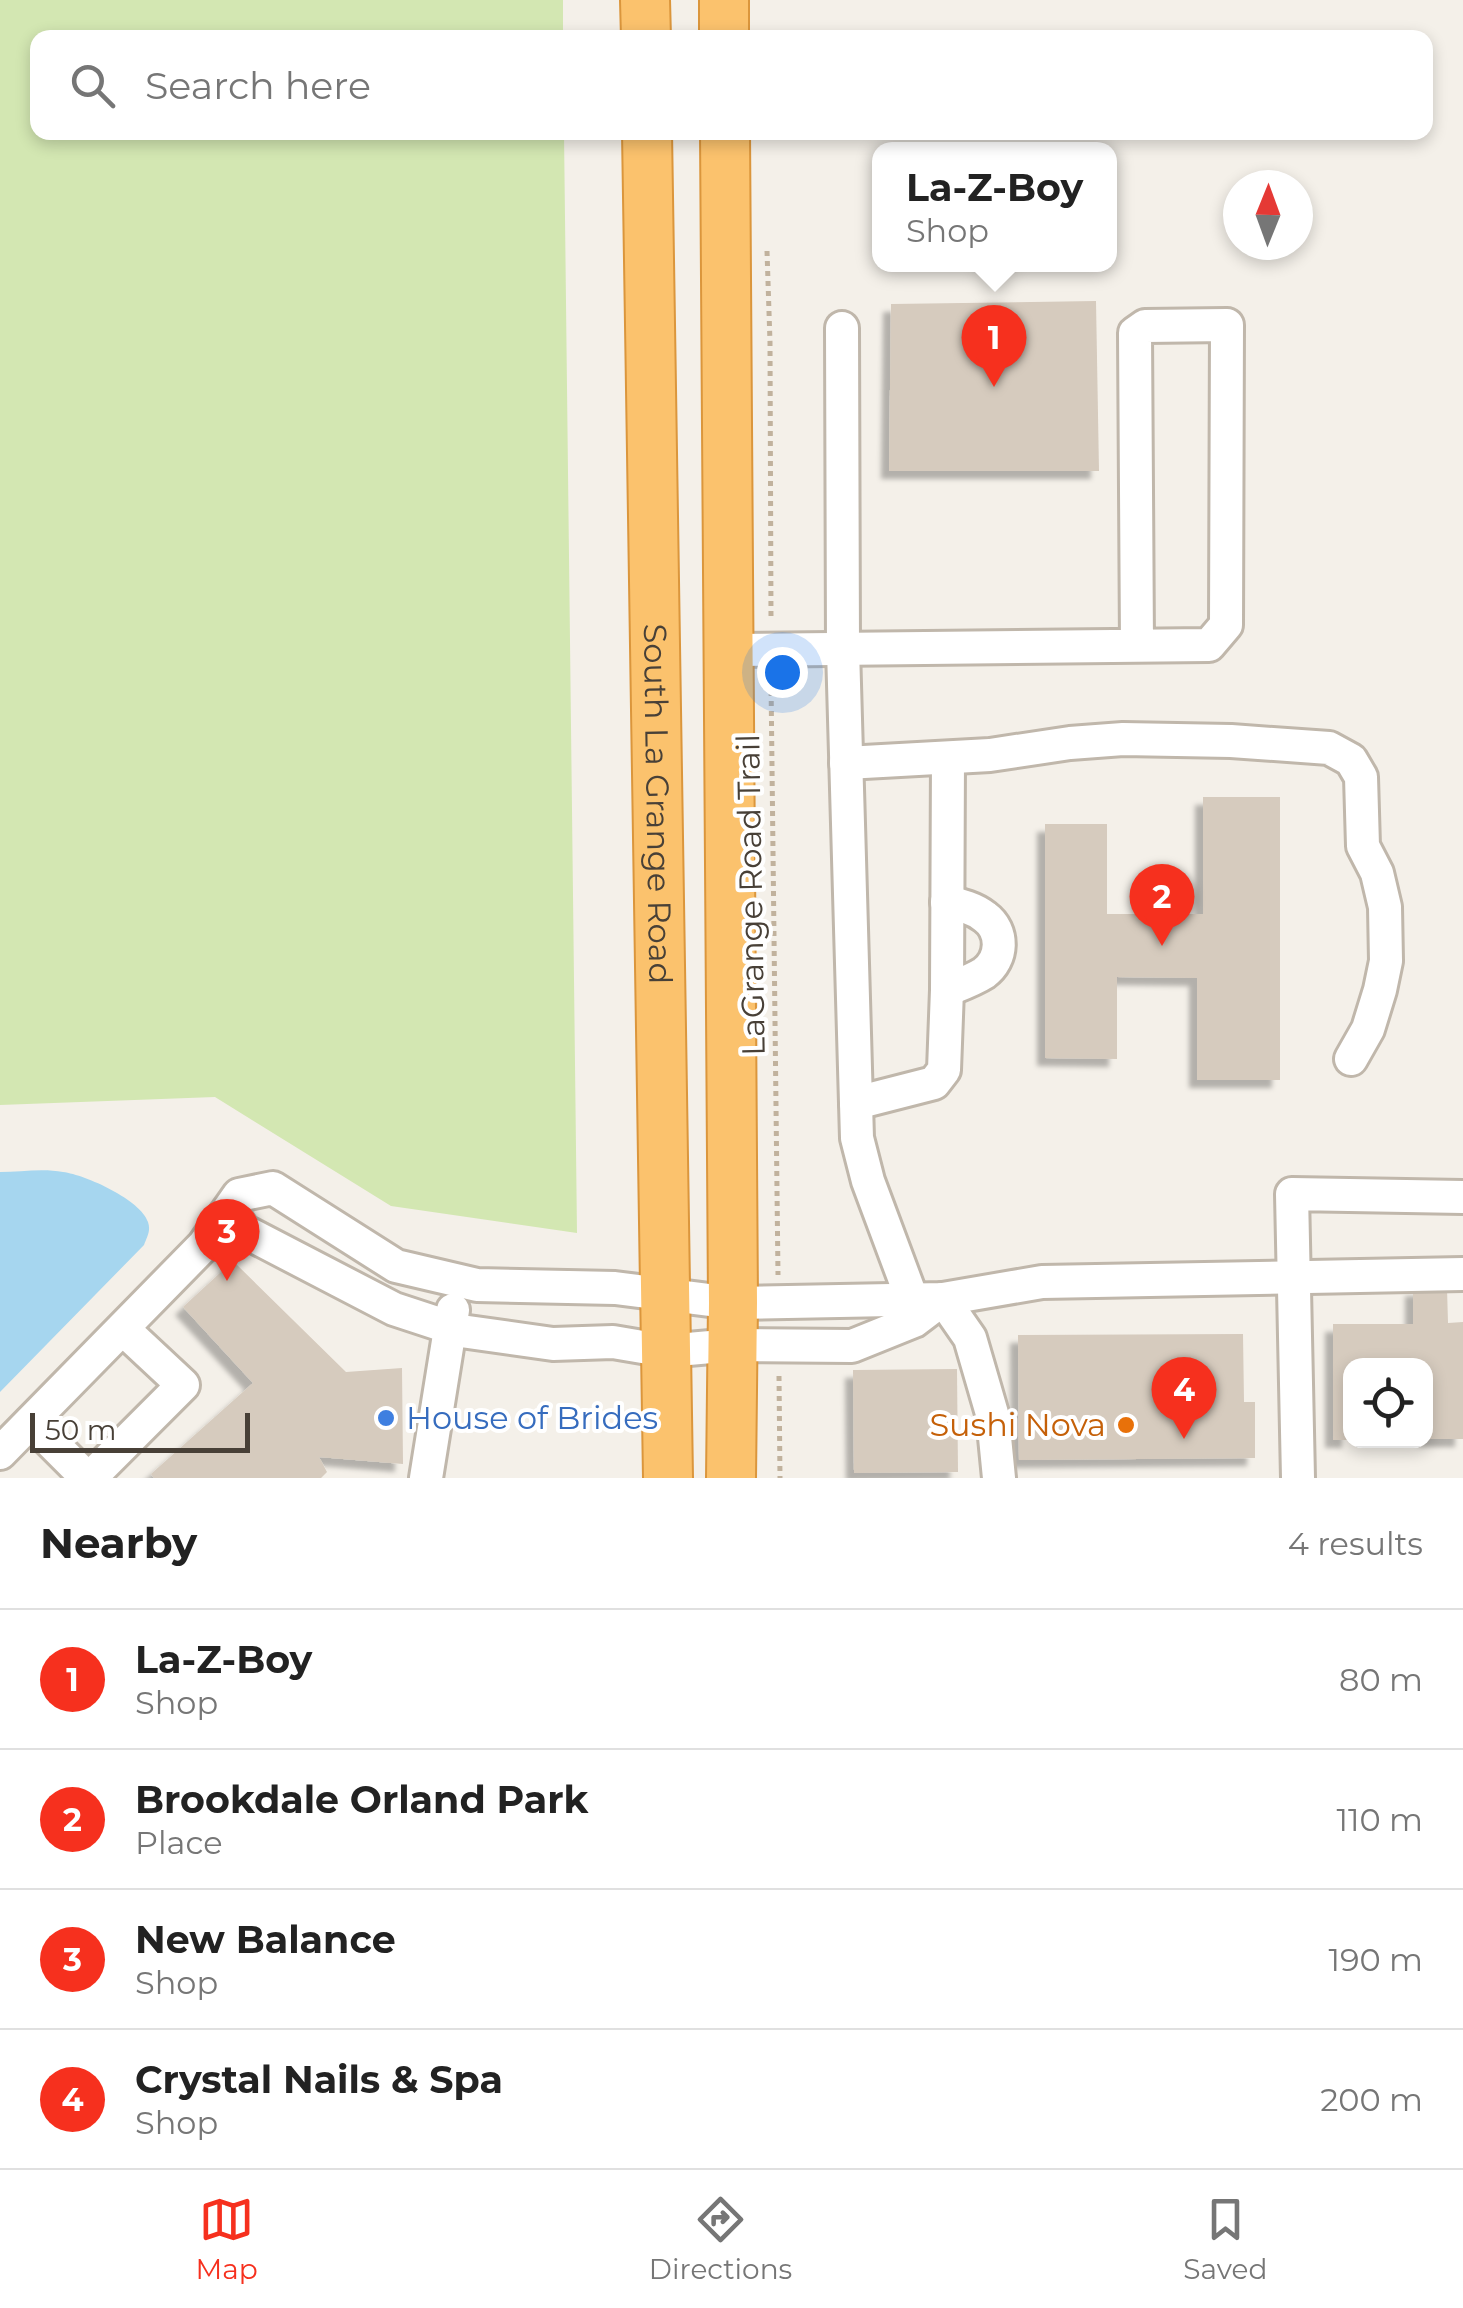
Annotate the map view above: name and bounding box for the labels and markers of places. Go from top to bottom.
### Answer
pin: 1 [962,304,1026,387]
pin: 2 [1130,864,1194,946]
pin: 3 [194,1198,260,1281]
pin: 4 [1152,1356,1216,1439]
place label: House of Brides [406,1398,658,1437]
place label: Sushi Nova [929,1405,1106,1444]
marker: House of Brides [375,1407,397,1429]
marker: Sushi Nova [1115,1414,1137,1436]

